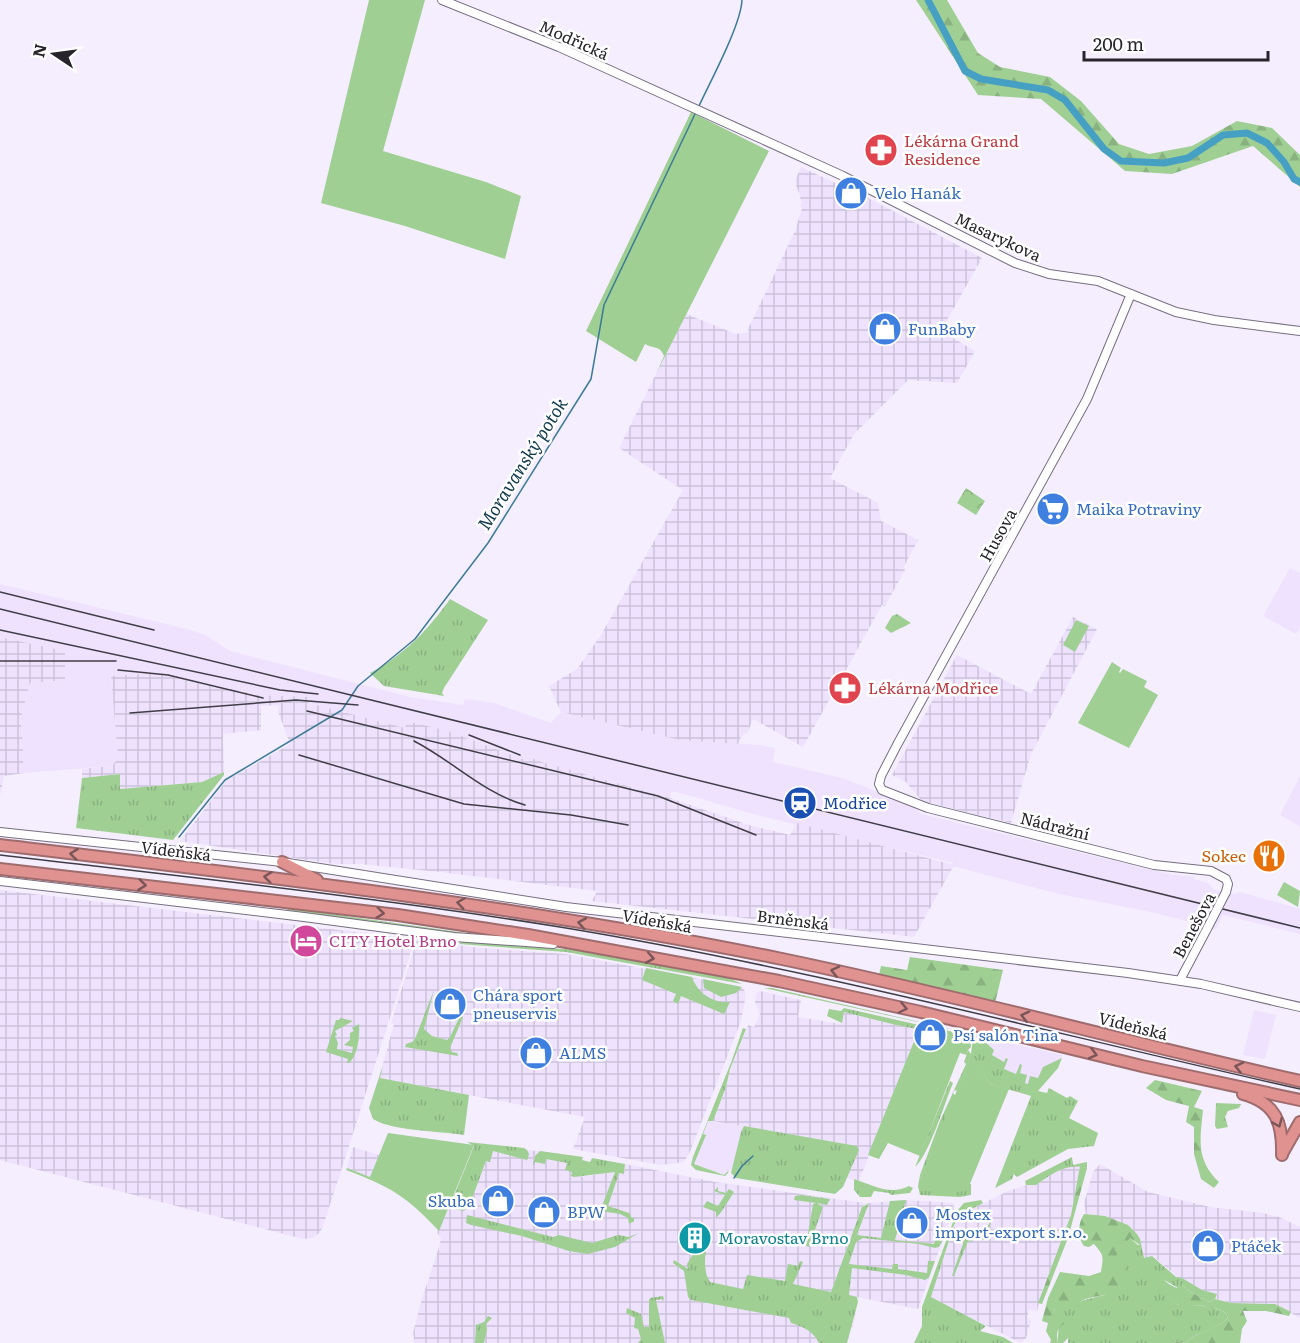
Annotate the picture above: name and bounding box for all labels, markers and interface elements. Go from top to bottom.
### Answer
street label: Modřická [536,13,613,65]
north arrow [24,24,84,84]
scale bar [1084,24,1268,62]
text: 200 m [1093,30,1144,57]
text: N [25,41,52,60]
place label: Lékárna Grand Residence [904,128,1019,170]
pharmacy icon: Lékárna Grand Residence [863,132,899,168]
shop icon: Velo Hanák [833,175,869,211]
place label: Velo Hanák [874,180,961,204]
street label: Masarykova [951,206,1046,267]
shop icon: FunBaby [867,311,903,347]
place label: FunBaby [908,316,976,340]
water label: Moravanský potok [470,392,573,535]
supermarket icon: Maika Potraviny [1035,491,1071,527]
place label: Maika Potraviny [1076,496,1202,520]
street label: Husova [973,503,1022,565]
pharmacy icon: Lékárna Modřice [827,670,863,706]
place label: Lékárna Modřice [868,675,998,699]
station icon: Modřice [782,785,818,821]
place label: Modřice [823,790,887,814]
street label: Nádražní [1018,805,1092,845]
street label: Vídeňská [140,834,213,866]
restaurant icon: Sokec [1251,838,1287,874]
place label: Sokec [1201,843,1246,867]
one-way arrow [69,848,79,860]
one-way arrow [263,871,272,884]
one-way arrow [137,878,146,891]
street label: Benešova [1166,887,1221,962]
one-way arrow [457,897,466,909]
street label: Vídeňská [620,902,694,938]
street label: Brněnská [756,903,831,935]
one-way arrow [375,906,385,919]
one-way arrow [577,917,587,930]
hotel icon: CITY Hotel Brno [288,923,324,959]
place label: CITY Hotel Brno [329,928,457,952]
one-way arrow [645,951,655,964]
one-way arrow [830,966,840,979]
place label: Chára sport pneuservis [473,982,563,1024]
shop icon: Chára sport pneuservis [432,986,468,1022]
one-way arrow [898,1001,908,1014]
street label: Vídeňská [1096,1005,1171,1045]
one-way arrow [1020,1010,1030,1023]
shop icon: Psí salón Tina [912,1017,948,1053]
place label: Psí salón Tina [953,1022,1059,1046]
shop icon: ALMS [518,1035,554,1071]
place label: ALMS [559,1040,606,1064]
one-way arrow [1088,1046,1098,1059]
one-way arrow [1234,1061,1244,1074]
one-way arrow [1271,1116,1283,1127]
shop icon: Skuba [480,1183,516,1219]
place label: Skuba [428,1188,475,1212]
shop icon: BPW [526,1194,562,1230]
place label: BPW [567,1199,605,1223]
place label: Mostex import-export s.r.o. [935,1201,1087,1243]
shop icon: Mostex import-export s.r.o. [894,1205,930,1241]
building icon: Moravostav Brno [677,1220,713,1256]
place label: Moravostav Brno [718,1225,849,1249]
shop icon: Ptáček [1190,1228,1226,1264]
place label: Ptáček [1231,1233,1281,1257]

